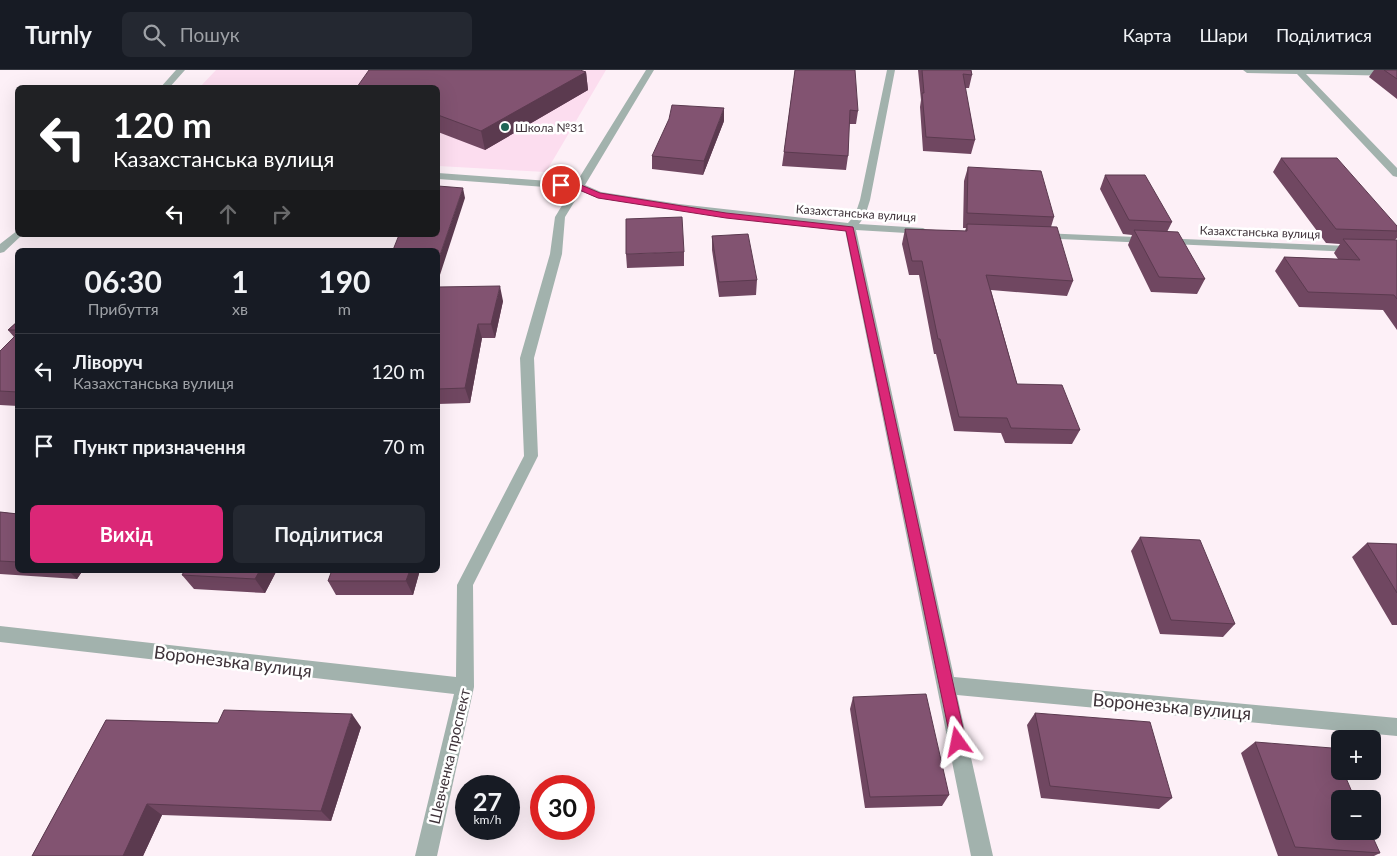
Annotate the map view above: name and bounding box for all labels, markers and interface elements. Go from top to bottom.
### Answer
search box [122,12,472,57]
text: Turnly [25,20,92,49]
icon: search [140,21,168,49]
text: Пошук [180,23,240,46]
text: Карта [1123,24,1171,46]
text: Шари [1199,24,1248,46]
text: Поділитися [1276,24,1372,46]
text: 120 m [113,103,212,145]
icon: left [30,105,95,170]
place label: Школа №31 [515,120,584,135]
marker: Школа №31 [499,121,511,133]
text: Казахстанська вулиця [113,145,334,172]
pin [540,164,582,206]
icon: arrive [547,171,575,199]
icon: left [161,200,189,228]
icon: ahead [214,200,242,228]
icon: right [267,200,295,228]
street label: Казахстанська вулиця [795,201,917,225]
street label: Казахстанська вулиця [1199,222,1321,242]
text: 06:30 [85,263,162,299]
text: 1 [231,263,249,299]
text: 190 [318,263,370,299]
text: Прибуття [88,299,159,318]
text: хв [232,299,248,318]
text: m [338,299,351,318]
text: Ліворуч [73,350,143,373]
icon: left [30,357,58,385]
text: 120 m [371,360,425,383]
text: Казахстанська вулиця [73,373,234,392]
icon: arrive [30,432,58,460]
text: Пункт призначення [73,435,246,458]
text: 70 m [382,435,425,458]
button: Вихід [30,505,223,563]
button: Поділитися [233,505,425,563]
street label: Воронезька вулиця [153,640,313,682]
street label: Шевченка проспект [425,686,473,826]
street label: Воронезька вулиця [1092,688,1252,724]
position arrow [931,715,983,767]
map controls [1331,730,1381,840]
button: + [1331,730,1381,780]
speed limit sign: 30 [530,775,595,840]
text: 27 [473,786,502,816]
button: − [1331,790,1381,840]
text: km/h [473,812,502,827]

